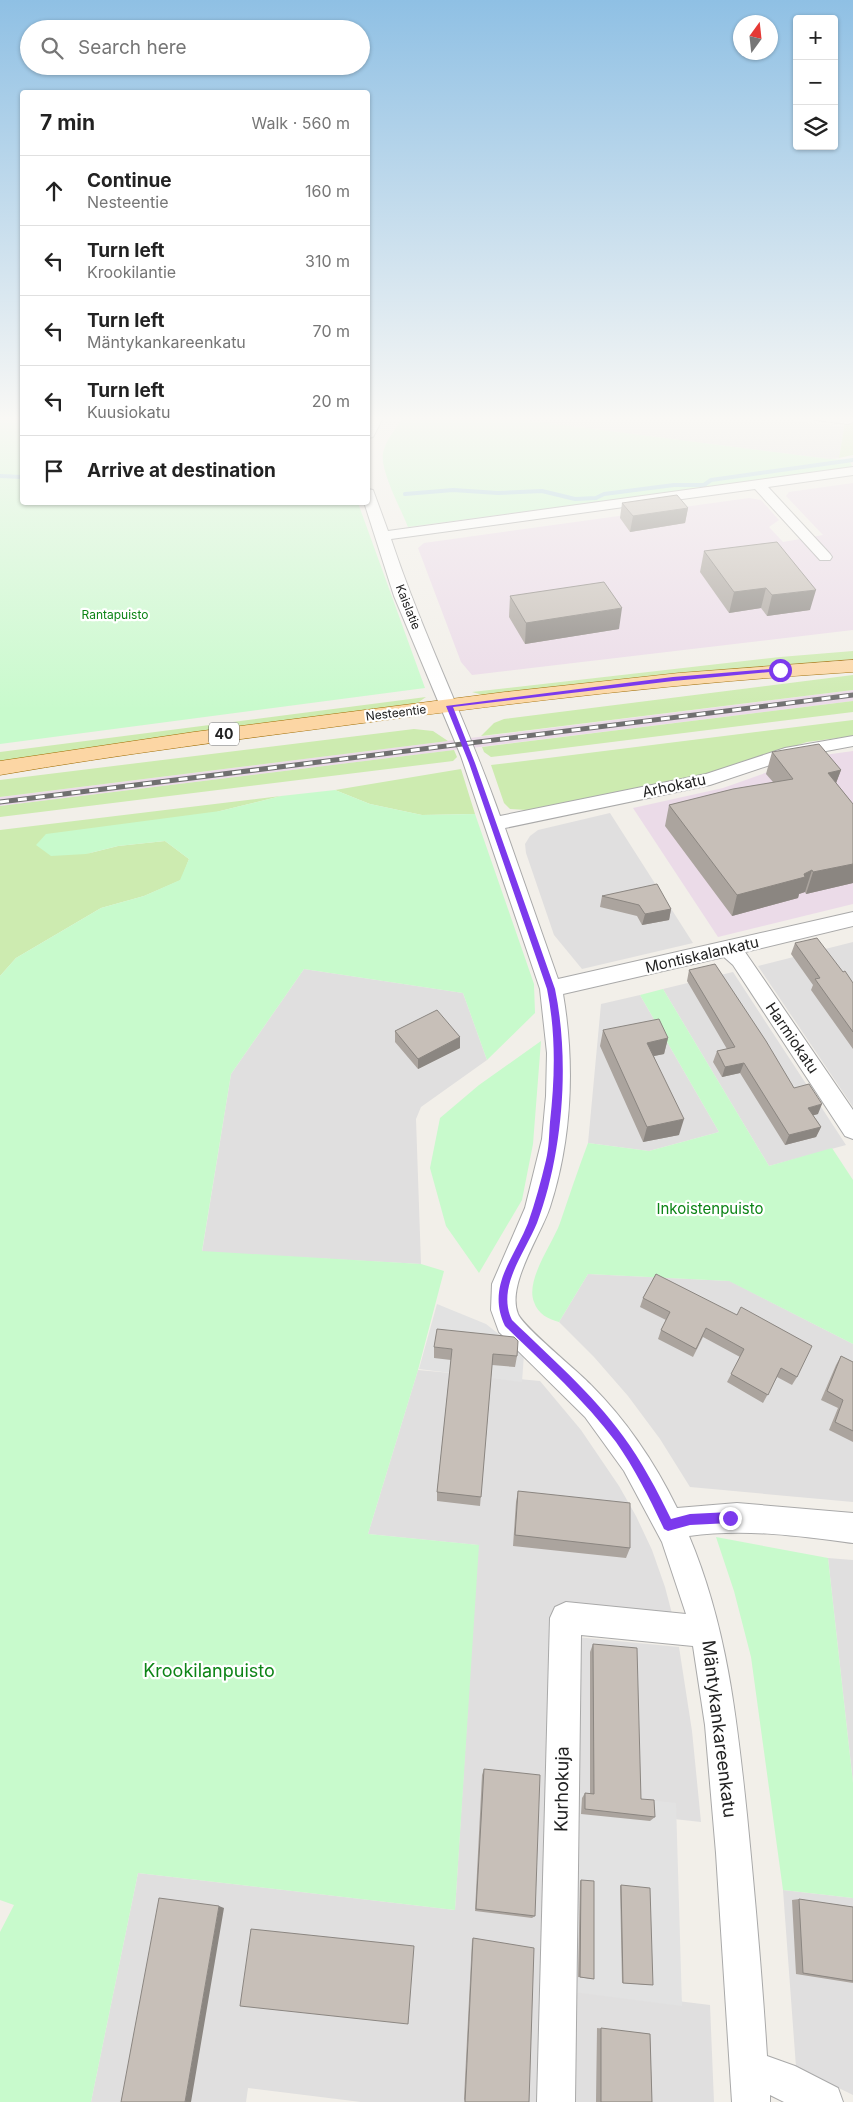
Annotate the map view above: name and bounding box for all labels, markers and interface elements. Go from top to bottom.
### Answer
north arrow [733,15,778,60]
map controls [793,15,838,150]
button: + [793,15,838,60]
search box [20,20,370,75]
icon: search [38,34,66,62]
text: Search here [78,36,187,59]
button: − [793,60,838,105]
button: layers [793,105,838,150]
text: 7 min [40,110,95,135]
text: Walk · 560 m [252,113,350,133]
text: Continue [87,169,172,192]
icon: ahead [40,177,68,205]
text: 160 m [305,181,350,201]
text: Nesteentie [87,192,168,212]
text: Turn left [87,239,165,262]
icon: left [40,247,68,275]
text: 310 m [305,251,350,271]
text: Krookilantie [87,262,176,282]
text: Turn left [87,309,165,332]
icon: left [40,317,68,345]
text: 70 m [313,321,350,341]
text: Mäntykankareenkatu [87,332,246,352]
text: Turn left [87,379,165,402]
icon: left [40,387,68,415]
text: 20 m [312,391,350,411]
text: Kuusiokatu [87,402,171,422]
icon: arrive [40,457,68,485]
text: Arrive at destination [87,459,276,482]
street label: Kaislatie [393,582,424,632]
park label: Rantapuisto [82,607,148,622]
route start [769,659,792,682]
street label: Nesteentie [365,701,427,724]
road number: 40 [209,722,239,746]
street label: Arhokatu [640,770,707,802]
street label: Montiskalankatu [643,932,760,977]
street label: Harmiokatu [762,999,823,1077]
park label: Inkoistenpuisto [656,1199,764,1218]
route end [719,1507,742,1530]
street label: Mäntykankareenkatu [698,1639,741,1819]
park label: Krookilanpuisto [143,1660,275,1681]
street label: Kurhokuja [550,1746,573,1832]

